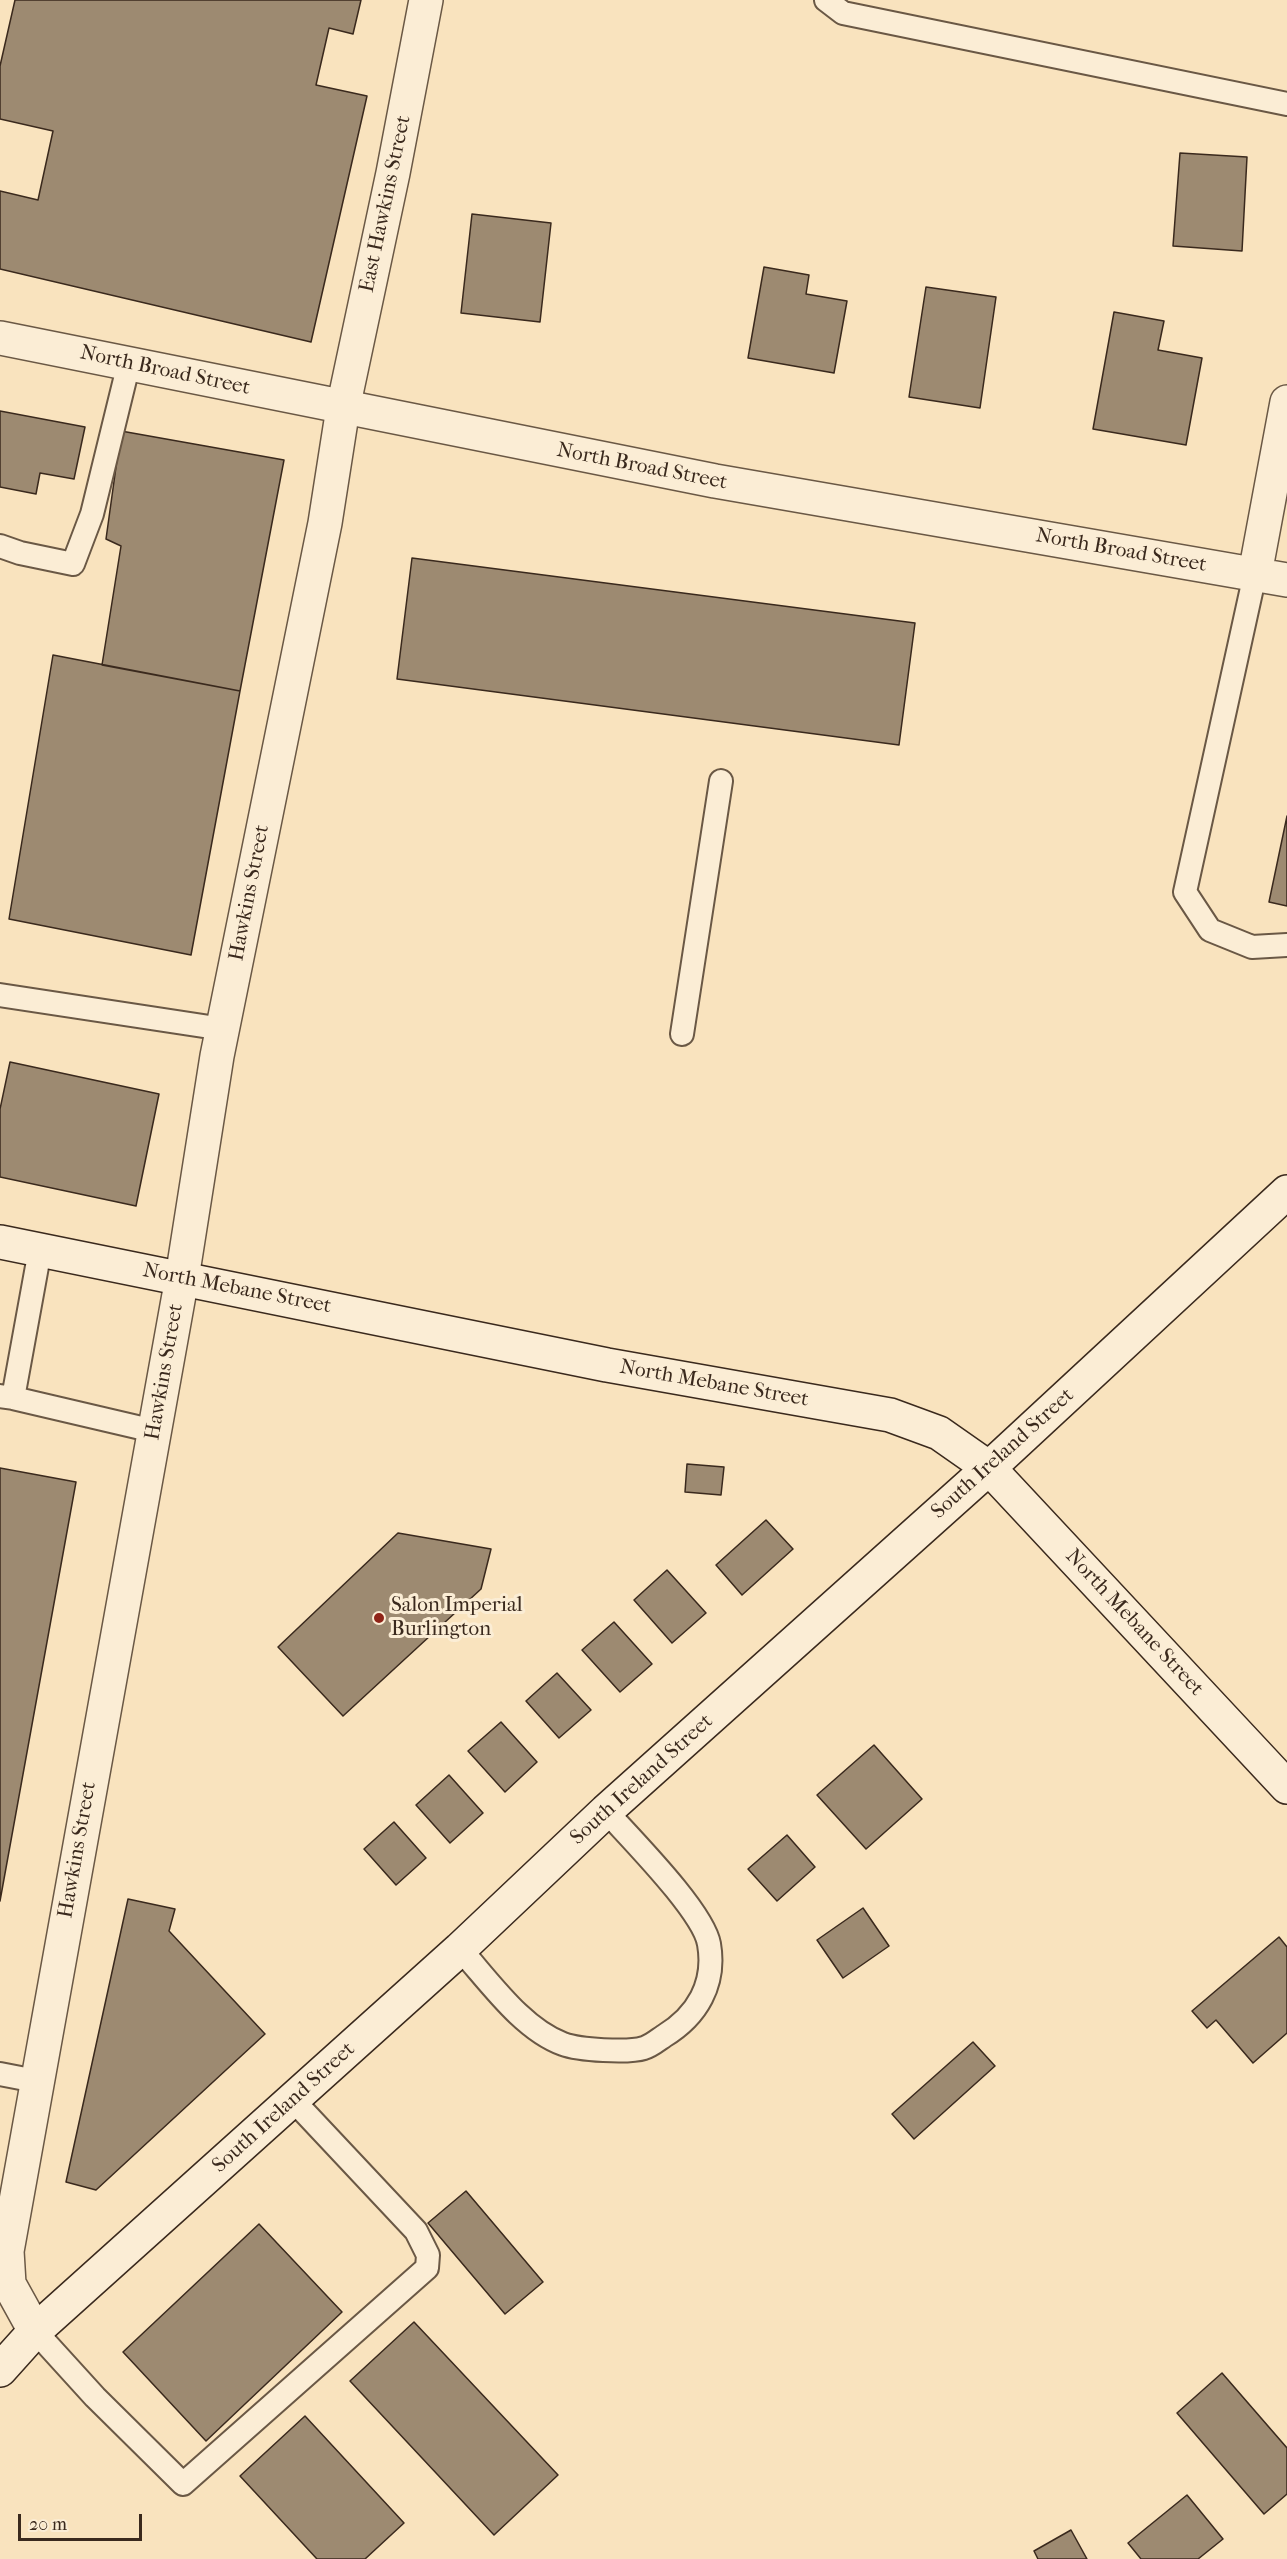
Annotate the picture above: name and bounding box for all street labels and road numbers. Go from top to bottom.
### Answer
street label: East Hawkins Street [355,113,417,295]
street label: North Broad Street [78,341,252,401]
street label: North Broad Street [555,438,729,496]
street label: North Broad Street [1034,524,1208,578]
street label: Hawkins Street [224,823,276,963]
street label: North Mebane Street [141,1258,333,1320]
street label: Hawkins Street [141,1302,189,1442]
street label: North Mebane Street [618,1355,810,1413]
street label: South Ireland Street [927,1383,1079,1525]
street label: North Mebane Street [1060,1544,1208,1702]
street label: South Ireland Street [566,1709,718,1851]
street label: Hawkins Street [54,1780,102,1920]
street label: South Ireland Street [208,2037,360,2179]

